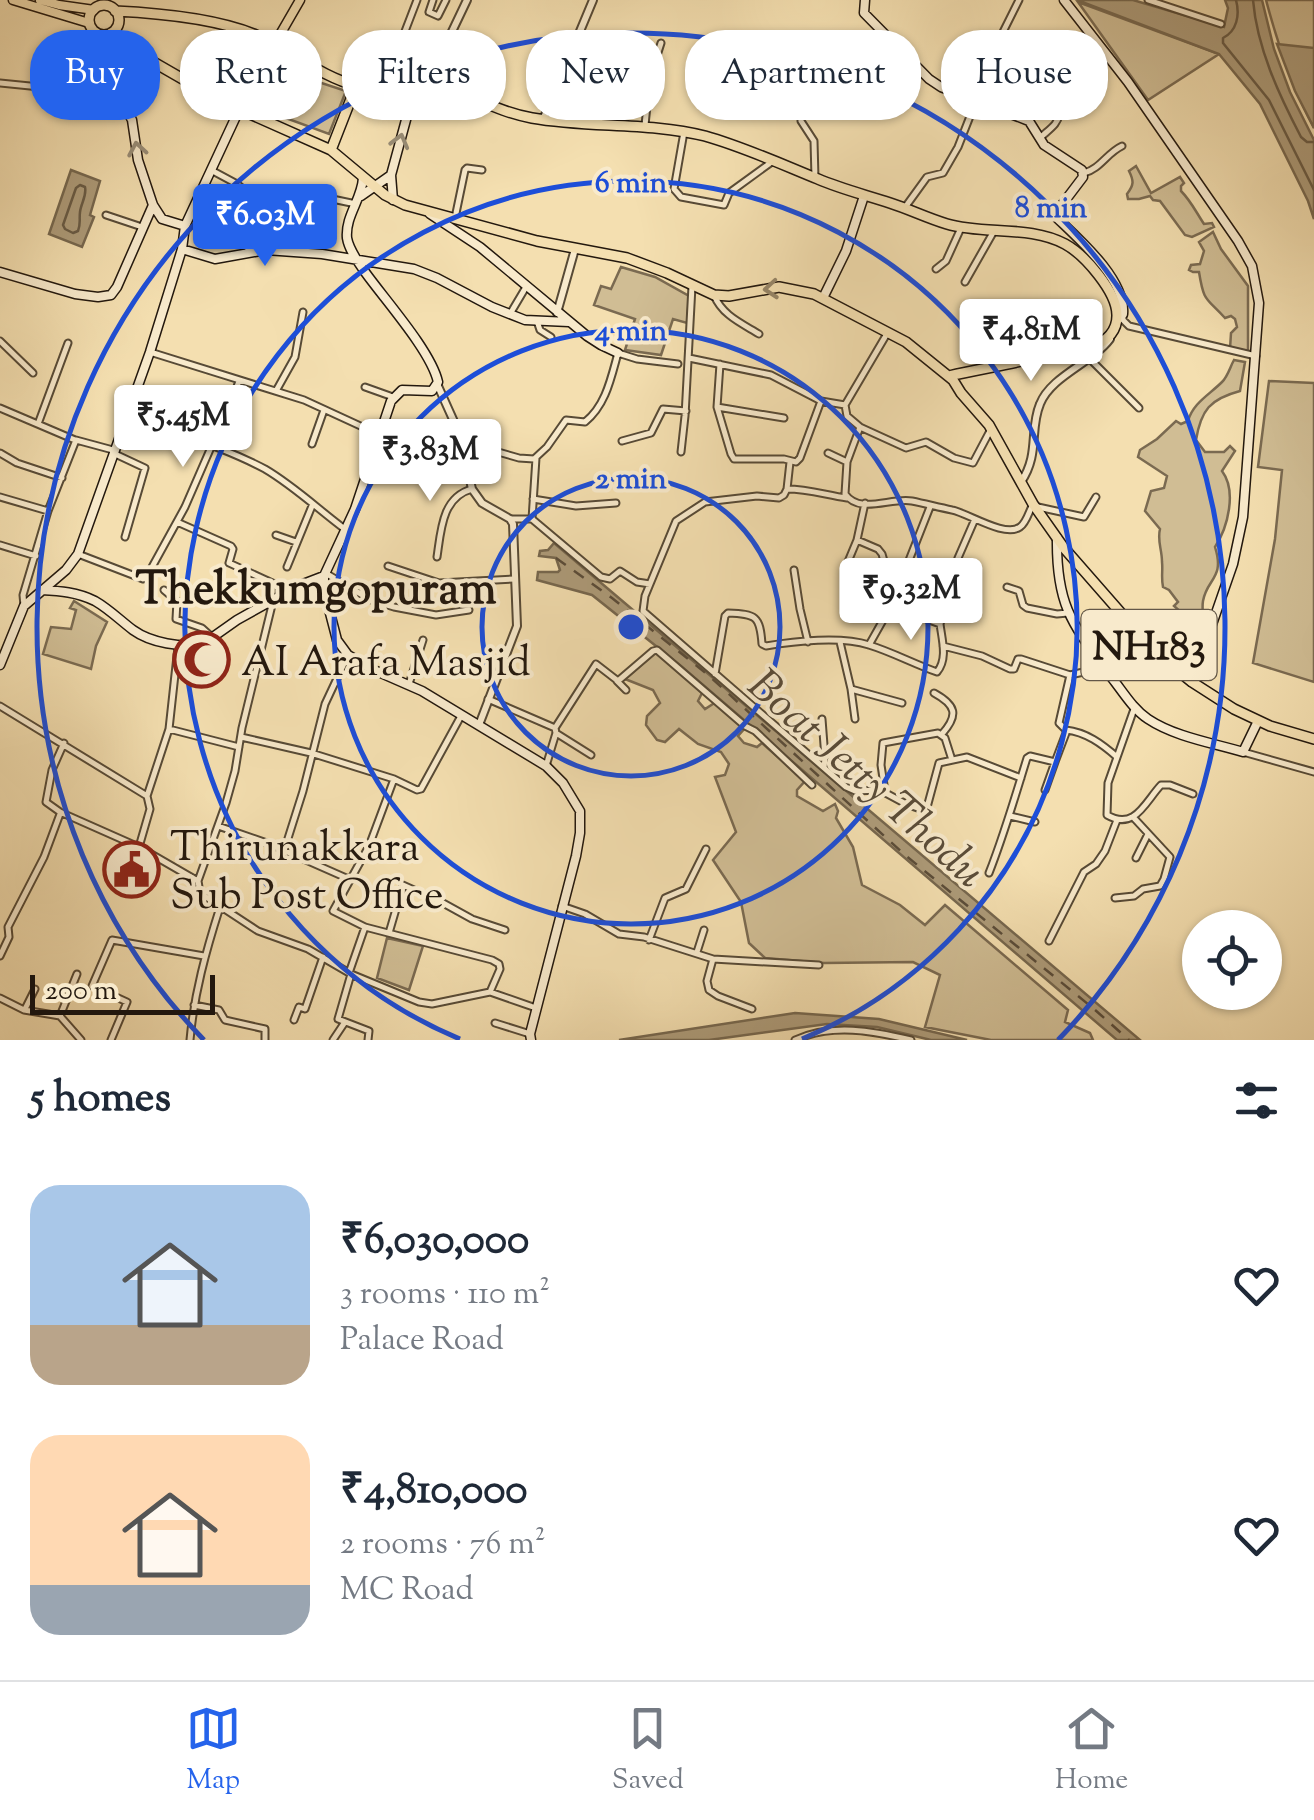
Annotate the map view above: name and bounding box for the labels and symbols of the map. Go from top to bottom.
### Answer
one-way arrow [388,133,409,150]
one-way arrow [127,141,148,157]
text: 6 min [595,163,667,206]
pin: ₹6.03M [184,184,346,269]
text: 8 min [1015,188,1087,231]
one-way arrow [763,278,779,300]
pin: ₹4.81M [950,299,1112,384]
text: 4 min [594,311,668,354]
pin: ₹5.45M [102,385,264,470]
pin: ₹3.83M [349,419,511,504]
text: 2 min [595,459,667,502]
pin: ₹9.32M [830,558,992,643]
district label: Thekkumgopuram [136,560,497,625]
centre of rings [613,609,649,645]
road number: NH183 [1082,610,1216,680]
mosque icon: AI Arafa Masjid [172,630,232,690]
place label: AI Arafa Masjid [241,635,531,695]
water label: Boat Jetty Thodu [731,656,998,906]
place label: Thirunakkara Sub Post Office [170,820,444,928]
public building icon: Thirunakkara Sub Post Office [101,839,161,899]
scale bar [30,970,215,1014]

